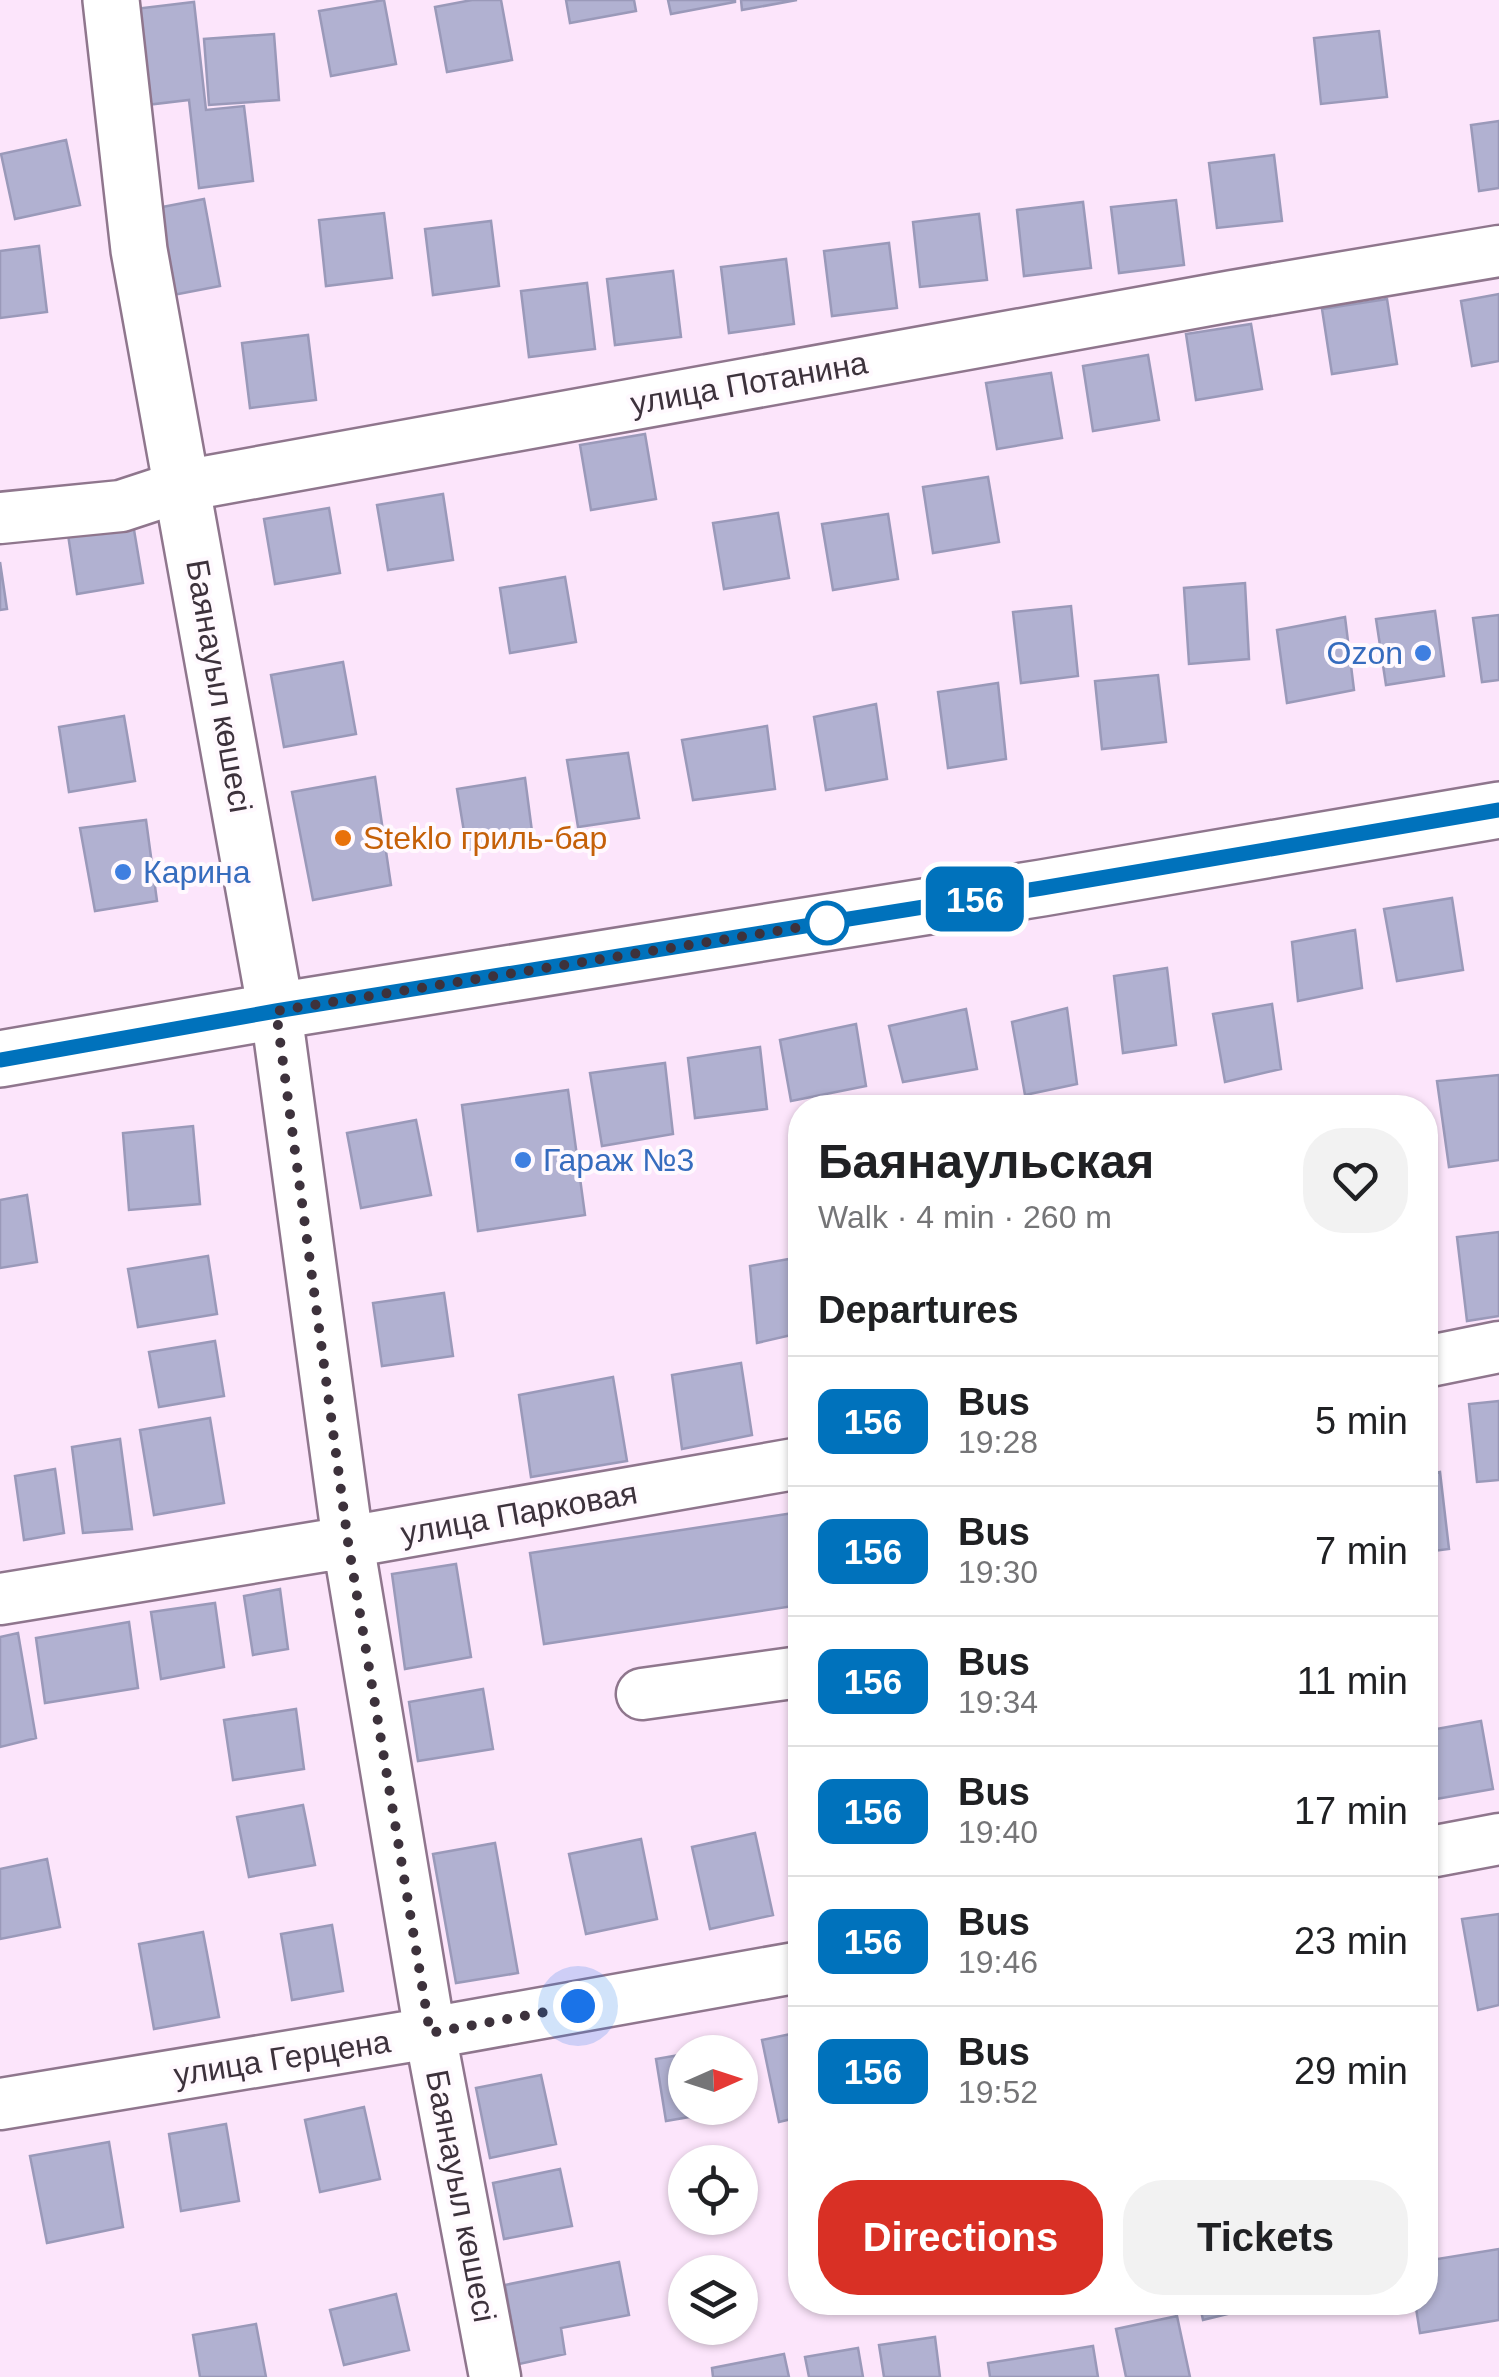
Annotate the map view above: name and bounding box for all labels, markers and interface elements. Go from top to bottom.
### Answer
street label: улица Потанина [628,344,871,422]
street label: Баянауыл көшесі [179,557,259,815]
place label: Ozon [1327,635,1403,671]
marker: Ozon [1412,642,1434,664]
place label: Steklo гриль-бар [363,820,607,856]
marker: Steklo гриль-бар [332,827,354,849]
place label: Карина [143,854,251,890]
marker: Карина [112,861,134,883]
line badge: 156 [918,866,1032,932]
text: 156 [946,880,1004,919]
unlabelled marker [806,902,848,944]
button: heart [1303,1128,1408,1233]
text: Баянаульская [818,1135,1154,1188]
place label: Гараж №3 [543,1142,694,1178]
marker: Гараж №3 [512,1149,534,1171]
text: Walk · 4 min · 260 m [818,1199,1112,1235]
text: Departures [818,1289,1019,1331]
text: Bus [958,1381,1030,1423]
text: 5 min [1315,1400,1408,1442]
text: 156 [844,1402,902,1441]
text: 19:28 [958,1424,1038,1460]
street label: улица Парковая [398,1474,640,1552]
text: Bus [958,1511,1030,1553]
text: 7 min [1315,1530,1408,1572]
text: 156 [844,1532,902,1571]
text: 19:30 [958,1554,1038,1590]
text: Bus [958,1641,1030,1683]
text: 11 min [1297,1660,1408,1702]
text: 156 [844,1662,902,1701]
text: 19:34 [958,1684,1038,1720]
text: Bus [958,1771,1030,1813]
text: 17 min [1294,1790,1408,1832]
text: 156 [844,1792,902,1831]
text: 19:40 [958,1814,1038,1850]
text: Bus [958,1901,1030,1943]
text: 23 min [1294,1920,1408,1962]
text: 156 [844,1922,902,1961]
text: 19:46 [958,1944,1038,1980]
your location [553,1981,603,2031]
street label: улица Герцена [171,2023,393,2093]
text: Bus [958,2031,1030,2073]
north arrow [668,2035,758,2125]
map controls [668,2035,758,2345]
text: 29 min [1294,2050,1408,2092]
text: 156 [844,2052,902,2091]
street label: Баянауыл көшесі [419,2067,503,2325]
text: 19:52 [958,2074,1038,2110]
button: locate [668,2145,758,2235]
button: Directions [818,2180,1103,2295]
button: Tickets [1123,2180,1408,2295]
button: layers [668,2255,758,2345]

